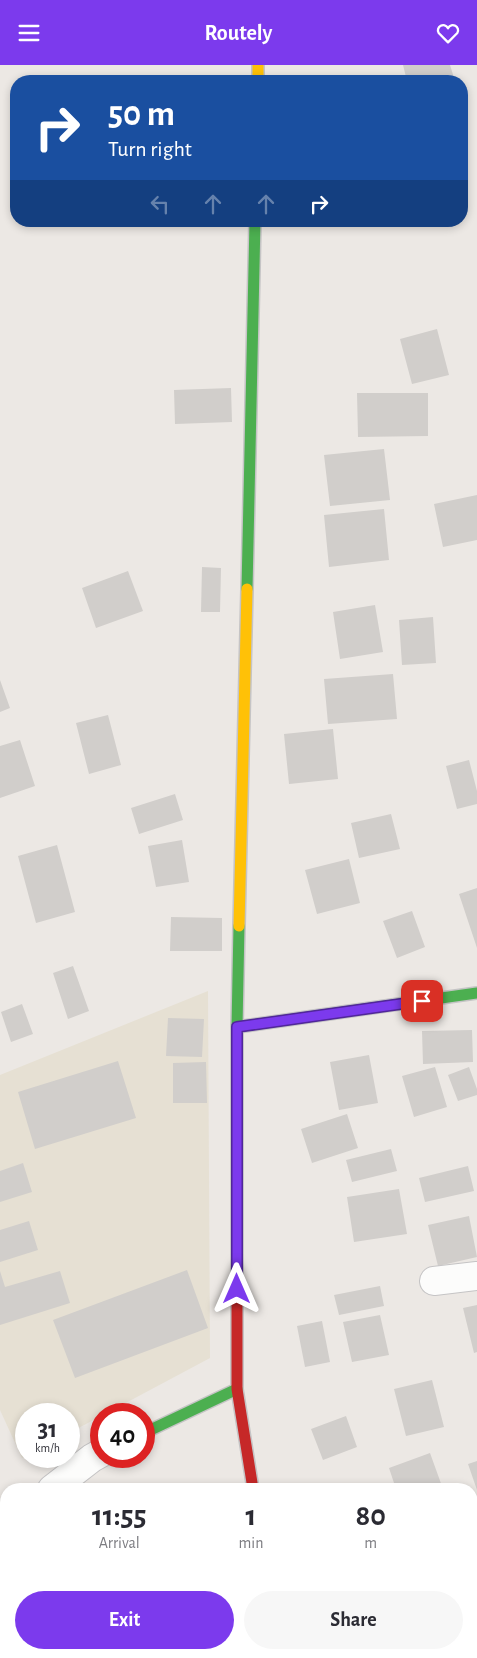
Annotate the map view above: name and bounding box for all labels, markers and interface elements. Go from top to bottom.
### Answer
icon: menu [15,19,43,47]
icon: heart [434,19,462,47]
text: Routely [205,22,272,44]
icon: right [25,95,90,160]
text: 50 m [108,97,175,132]
text: Turn right [108,138,192,160]
icon: left [146,190,174,218]
icon: ahead [199,190,227,218]
icon: ahead [252,190,280,218]
icon: right [305,190,333,218]
pin [401,980,443,1022]
icon: arrive [408,987,436,1015]
position arrow [210,1262,262,1314]
speed limit sign: 40 [90,1403,155,1468]
text: 31 [38,1417,57,1442]
text: km/h [35,1442,60,1454]
text: 11:55 [92,1501,146,1531]
text: 1 [246,1501,256,1531]
text: 80 [356,1501,386,1531]
text: Arrival [99,1535,140,1551]
text: min [239,1535,263,1551]
text: m [364,1535,377,1551]
button: Exit [15,1591,234,1649]
button: Share [244,1591,463,1649]

